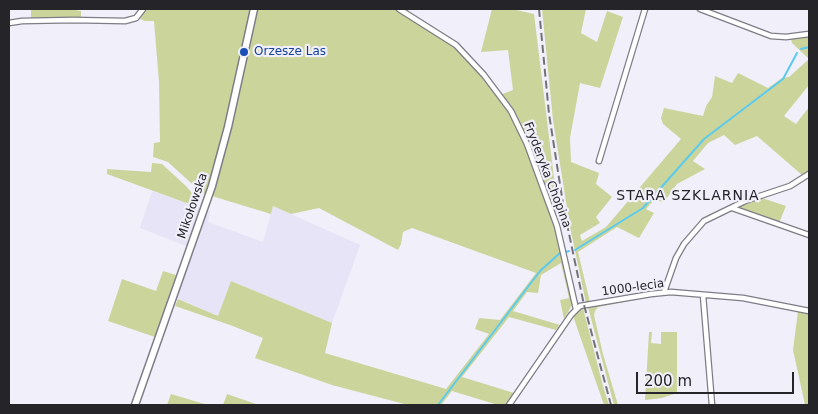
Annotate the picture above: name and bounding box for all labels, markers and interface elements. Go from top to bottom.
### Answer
place label: Orzesze Las [254,45,326,59]
marker: Orzesze Las [238,46,250,58]
street label: Fryderyka Chopina [520,120,574,230]
street label: Mikołowska [175,171,211,241]
district label: STARA SZKLARNIA [614,188,762,204]
street label: 1000-lecia [601,276,665,300]
scale bar [638,362,796,394]
text: 200 m [644,372,692,390]

